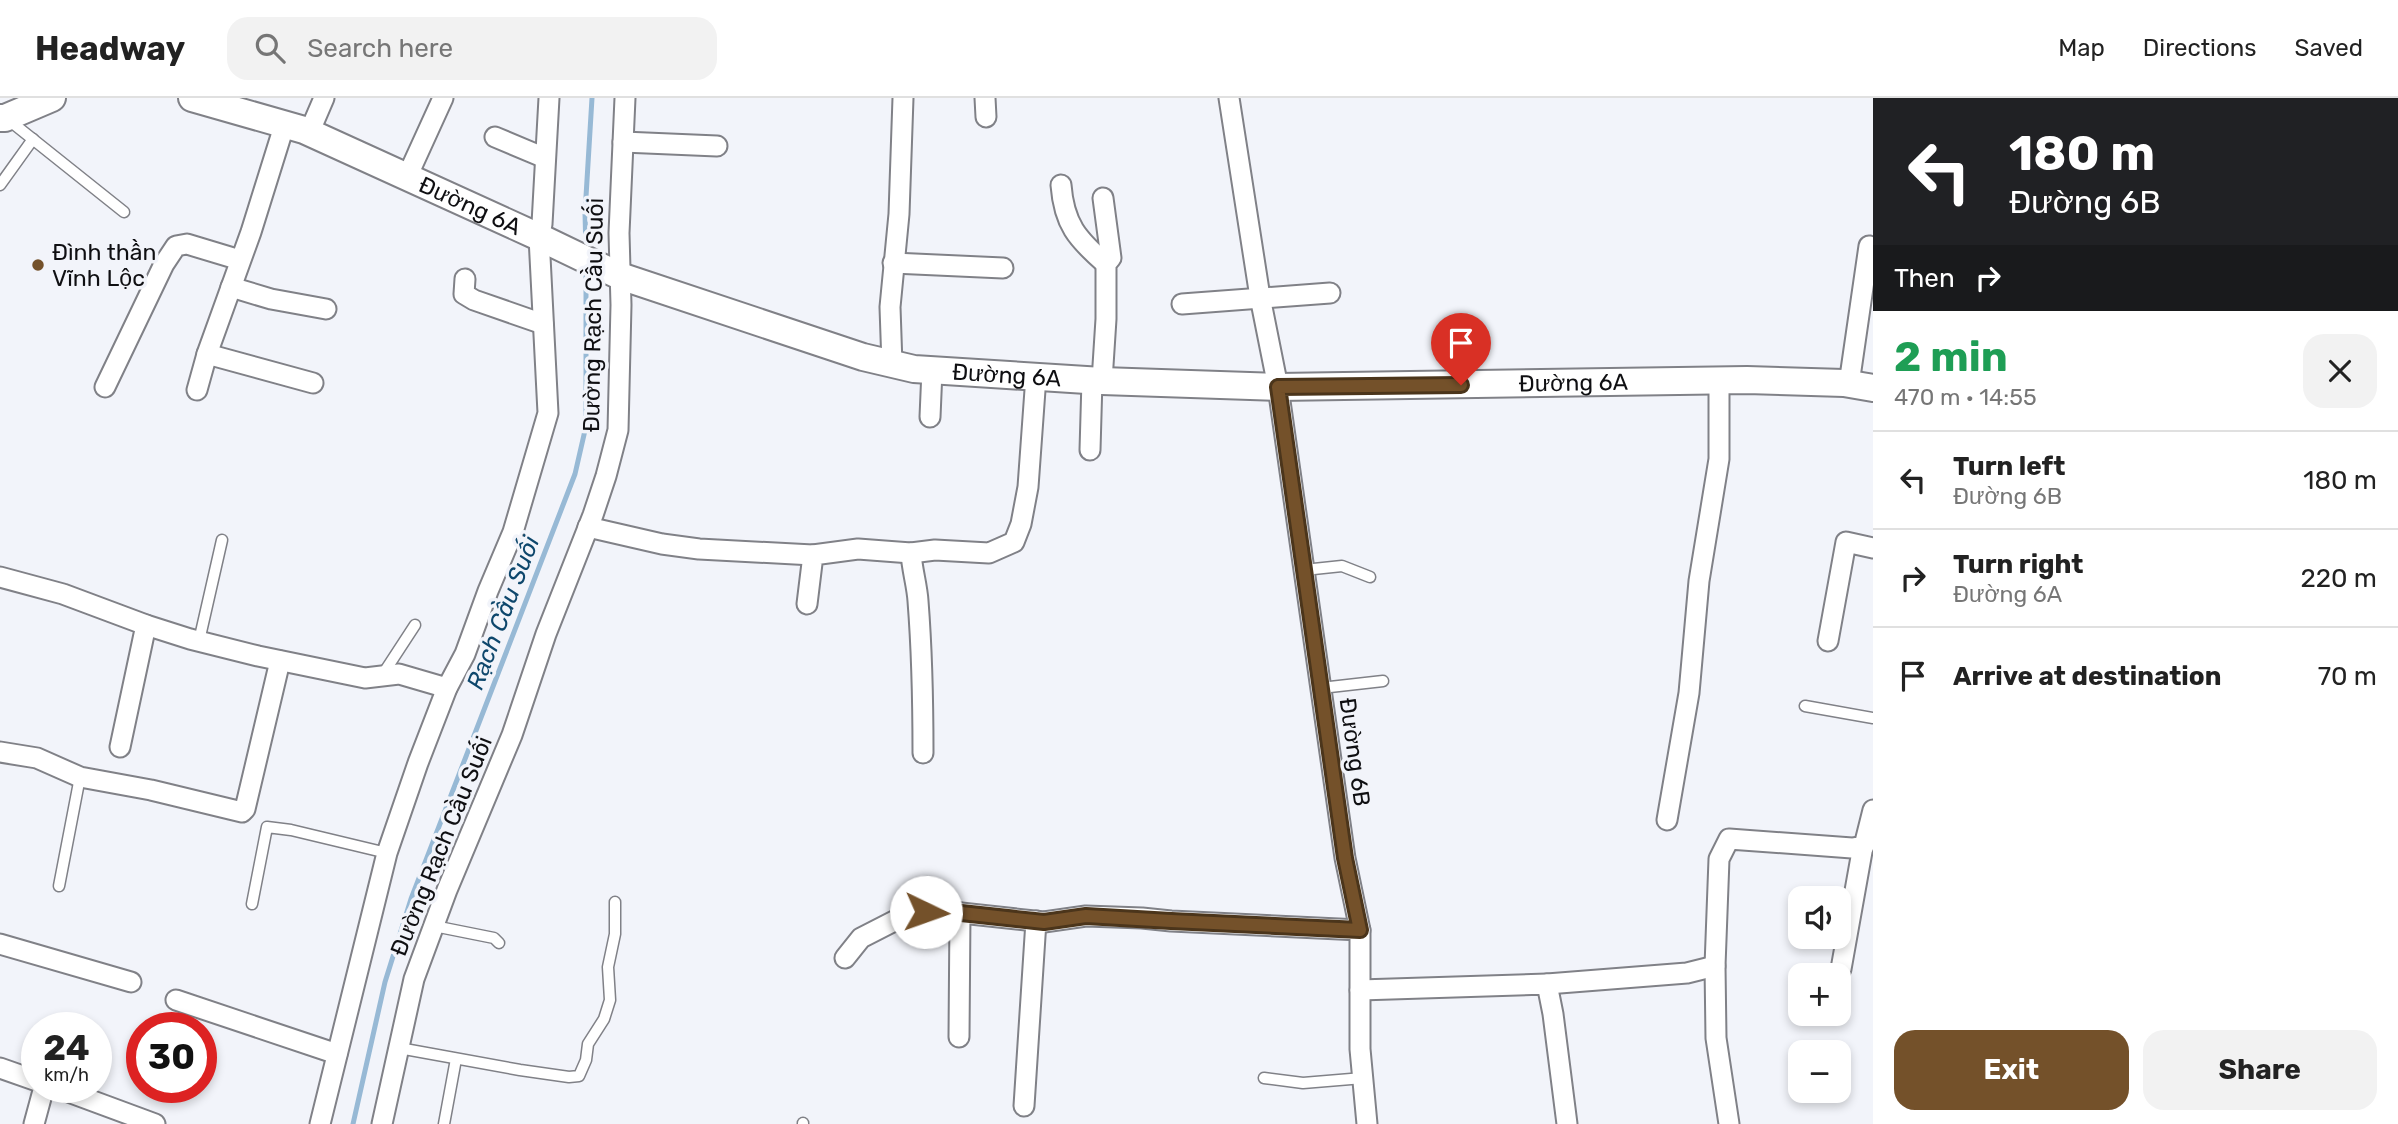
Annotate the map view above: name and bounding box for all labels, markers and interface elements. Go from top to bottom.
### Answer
search box [227,17,717,80]
text: Headway [35,29,185,68]
icon: search [251,29,289,67]
text: Search here [307,33,453,64]
text: Map [2058,34,2105,62]
text: Directions [2143,34,2256,62]
text: Saved [2294,34,2363,62]
text: 180 m [2009,124,2155,182]
icon: left [1894,126,1985,217]
street label: Đường 6A [415,170,526,241]
text: Đường 6B [2009,183,2161,221]
street label: Đường Rạch Cầu Suối [577,198,609,432]
place label: Đình thần Vĩnh Lộc [52,238,156,292]
marker: Đình thần Vĩnh Lộc [30,257,46,273]
icon: right [1969,259,2007,297]
text: Then [1894,263,1955,294]
pin [1431,313,1491,385]
icon: arrive [1442,324,1480,362]
text: 2 min [1894,332,2008,382]
button: close [2303,334,2377,408]
street label: Đường 6A [951,357,1062,392]
street label: Đường 6A [1519,368,1628,397]
text: 470 m · 14:55 [1894,383,2037,411]
text: Turn left [1953,451,2065,482]
icon: left [1894,461,1932,499]
text: 180 m [2303,465,2377,496]
text: Đường 6B [1953,482,2062,510]
water label: Rạch Cầu Suối [459,530,546,694]
text: Turn right [1953,549,2083,580]
icon: right [1894,559,1932,597]
text: 220 m [2300,563,2377,594]
text: Đường 6A [1953,580,2062,608]
icon: arrive [1894,657,1932,695]
text: Arrive at destination [1953,661,2221,692]
text: 70 m [2318,661,2377,692]
street label: Đường 6B [1334,696,1376,808]
street label: Đường Rạch Cầu Suối [384,732,498,960]
position arrow [889,875,963,949]
map controls [1788,886,1851,1103]
button: sound [1788,886,1851,949]
button: + [1788,963,1851,1026]
speed limit sign: 30 [126,1012,217,1103]
text: 24 [43,1027,90,1069]
button: Exit [1894,1030,2129,1110]
button: Share [2143,1030,2377,1110]
button: − [1788,1040,1851,1103]
text: km/h [44,1064,89,1086]

